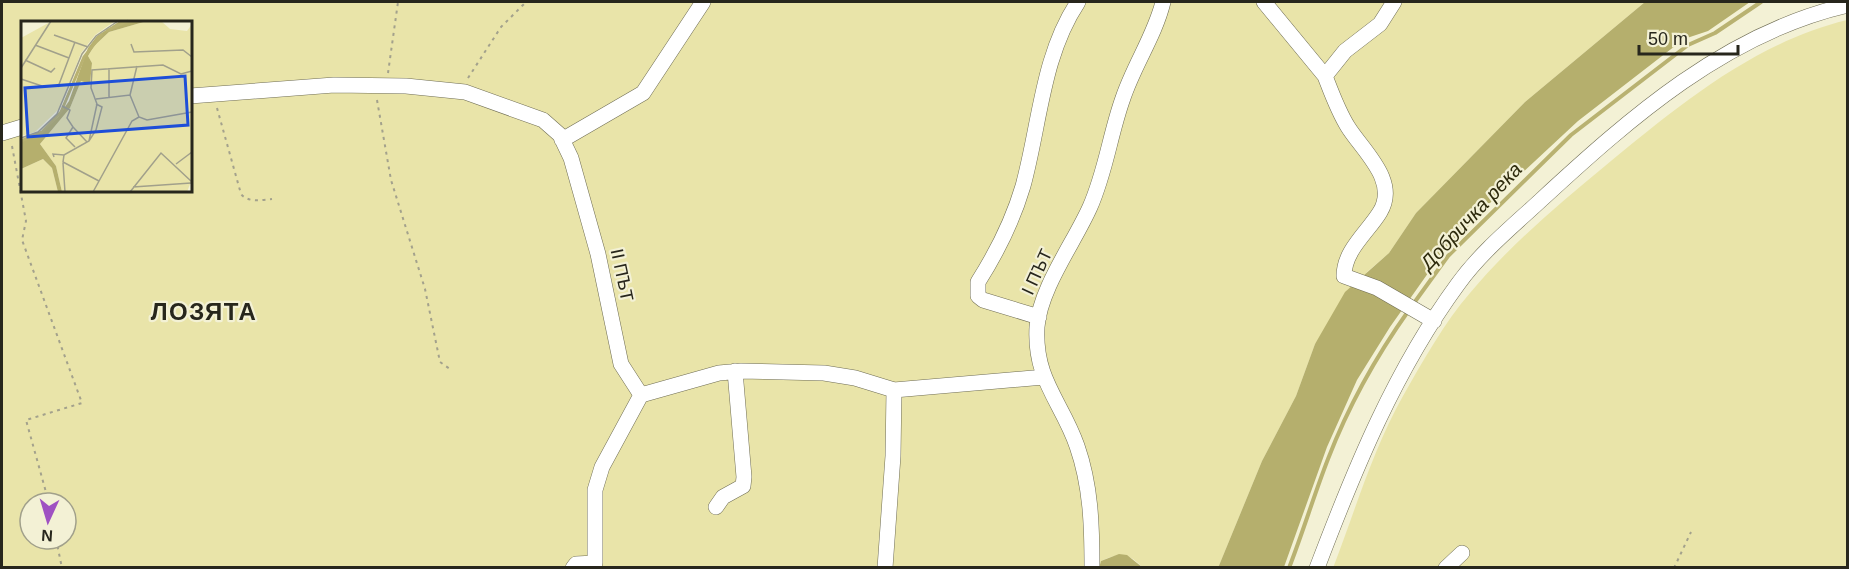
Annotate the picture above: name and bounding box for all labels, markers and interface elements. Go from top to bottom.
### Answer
scale bar [1639,18,1738,56]
inset map [21,21,192,192]
text: 50 m [1648,29,1688,49]
water label: Добричка река [1415,158,1526,275]
street label: І ПЪТ [1018,246,1056,298]
street label: ІІ ПЪТ [607,247,637,303]
district label: ЛОЗЯТА [151,298,257,325]
north arrow [18,491,78,551]
text: N [41,527,53,544]

